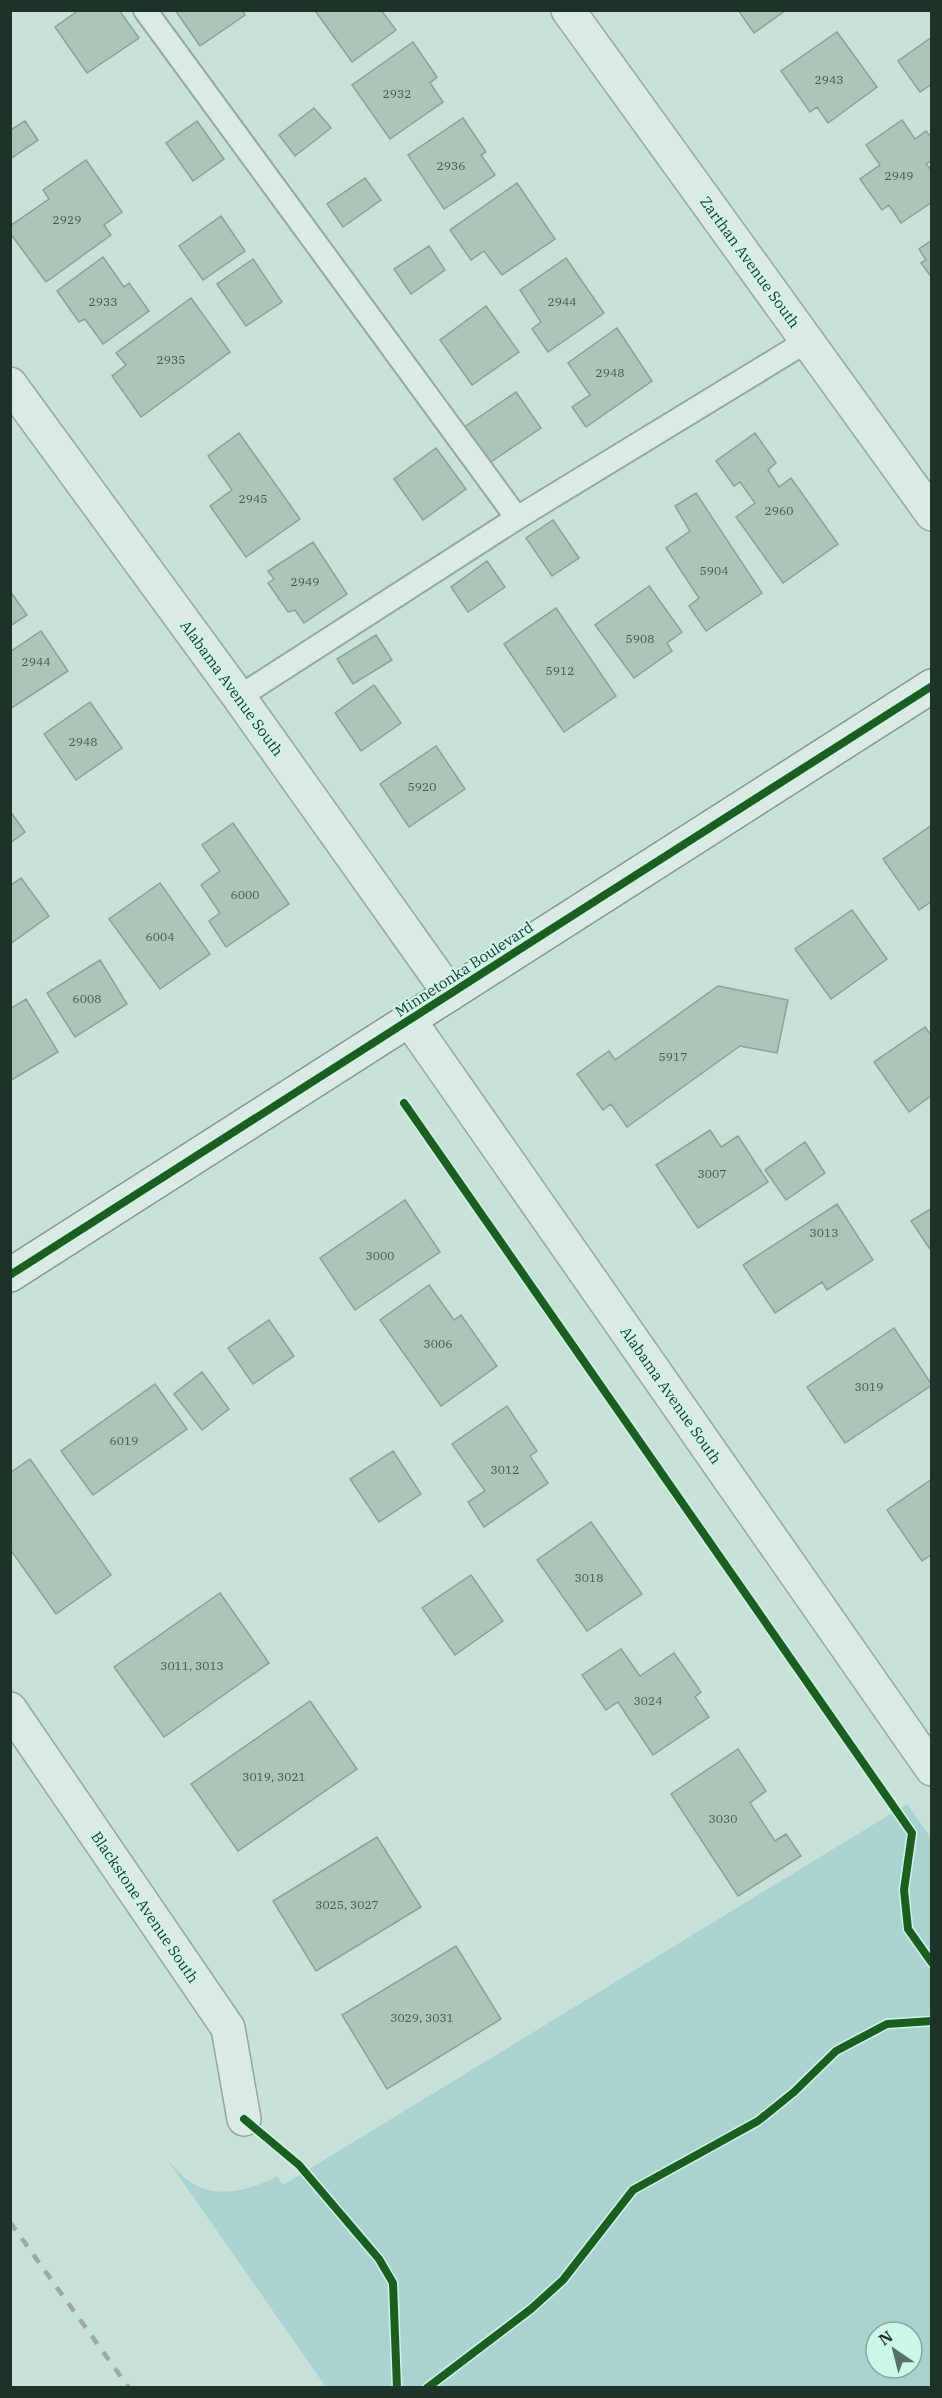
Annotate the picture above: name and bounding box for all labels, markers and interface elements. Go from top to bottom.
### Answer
house number: 2943 [815,72,843,87]
house number: 2932 [383,86,411,101]
house number: 2936 [437,158,465,173]
house number: 2949 [885,168,913,183]
street label: Zarthan Avenue South [696,193,804,331]
house number: 2929 [53,212,81,227]
house number: 2933 [89,294,117,309]
house number: 2944 [548,294,576,309]
house number: 2935 [157,352,185,367]
house number: 2948 [596,365,624,380]
house number: 2945 [239,491,267,506]
house number: 2960 [765,503,793,518]
house number: 5904 [700,563,728,578]
house number: 2949 [291,574,319,589]
street label: Alabama Avenue South [176,616,288,760]
house number: 5908 [626,631,654,646]
house number: 2944 [22,654,50,669]
house number: 5912 [546,663,574,678]
house number: 2948 [69,734,97,749]
house number: 5920 [408,779,436,794]
house number: 6000 [231,887,259,902]
street label: Minnetonka Boulevard [391,917,537,1021]
house number: 6004 [146,929,174,944]
house number: 6008 [73,991,101,1006]
house number: 5917 [659,1049,687,1064]
house number: 3007 [698,1166,726,1181]
house number: 3013 [810,1225,838,1240]
house number: 3000 [366,1248,394,1263]
street label: Alabama Avenue South [616,1323,726,1467]
house number: 3006 [424,1336,452,1351]
house number: 3019 [855,1379,883,1394]
house number: 6019 [110,1433,138,1448]
house number: 3012 [491,1462,519,1477]
house number: 3018 [575,1570,603,1585]
house number: 3011, 3013 [160,1658,224,1673]
house number: 3024 [634,1693,662,1708]
house number: 3019, 3021 [242,1769,306,1784]
house number: 3030 [709,1811,737,1826]
street label: Blackstone Avenue South [87,1828,203,1986]
house number: 3025, 3027 [315,1897,379,1912]
house number: 3029, 3031 [390,2010,454,2025]
north arrow [864,2320,924,2380]
text: N [874,2326,896,2350]

